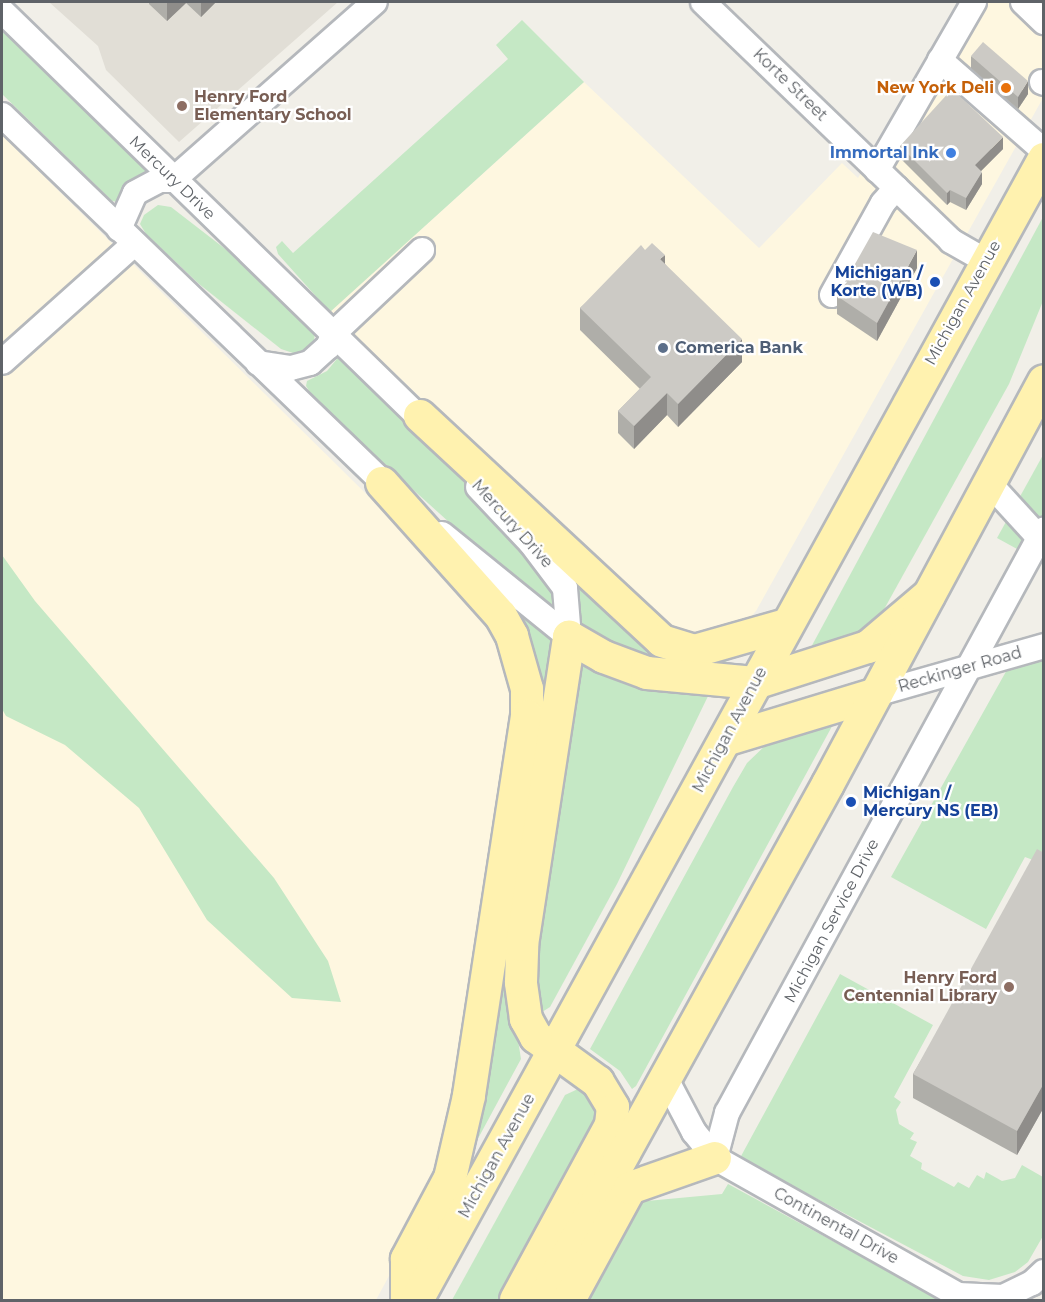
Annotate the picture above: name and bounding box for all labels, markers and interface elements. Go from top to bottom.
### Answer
street label: Korte Street [749,45,831,125]
place label: New York Deli [876,78,994,98]
marker: New York Deli [999,81,1013,95]
place label: Henry Ford Elementary School [194,87,352,125]
marker: Henry Ford Elementary School [175,99,189,113]
street label: Mercury Drive [125,132,219,224]
place label: Immortal Ink [830,143,939,163]
marker: Immortal Ink [944,146,958,160]
street label: Michigan Avenue [921,237,1005,369]
place label: Michigan / Korte (WB) [831,263,923,301]
marker: Michigan / Korte (WB) [928,275,942,289]
place label: Comerica Bank [675,338,803,358]
marker: Comerica Bank [656,341,670,355]
street label: Mercury Drive [467,476,557,572]
street label: Reckinger Road [896,643,1024,697]
street label: Michigan Avenue [689,664,771,796]
place label: Michigan / Mercury NS (EB) [863,783,999,821]
marker: Michigan / Mercury NS (EB) [844,795,858,809]
street label: Michigan Service Drive [781,836,883,1006]
place label: Henry Ford Centennial Library [844,968,997,1006]
marker: Henry Ford Centennial Library [1002,980,1016,994]
street label: Michigan Avenue [455,1090,539,1222]
street label: Continental Drive [770,1184,902,1268]

